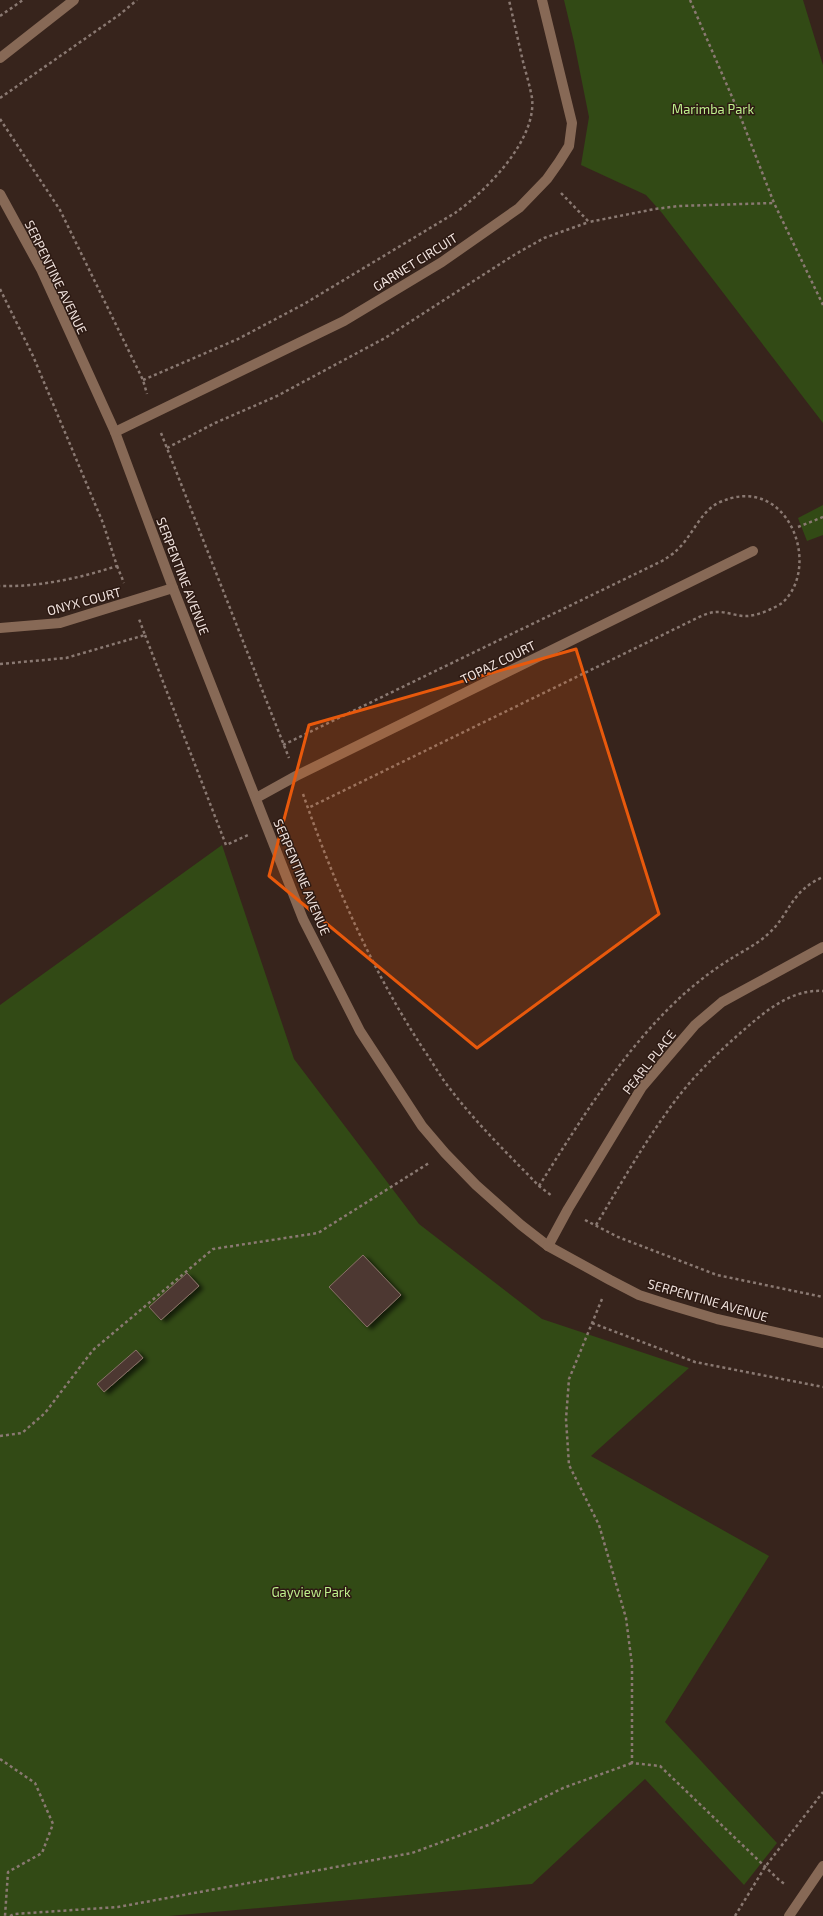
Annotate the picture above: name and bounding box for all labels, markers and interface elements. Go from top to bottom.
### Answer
park label: Marimba Park [672,101,755,117]
street label: SERPENTINE AVENUE [21,217,91,337]
street label: GARNET CIRCUIT [370,229,461,294]
street label: SERPENTINE AVENUE [153,515,213,637]
street label: ONYX COURT [45,583,123,619]
street label: TOPAZ COURT [458,637,539,687]
street label: SERPENTINE AVENUE [270,816,334,938]
street label: PEARL PLACE [619,1027,679,1097]
street label: SERPENTINE AVENUE [646,1275,770,1325]
park label: Gayview Park [271,1584,351,1600]

